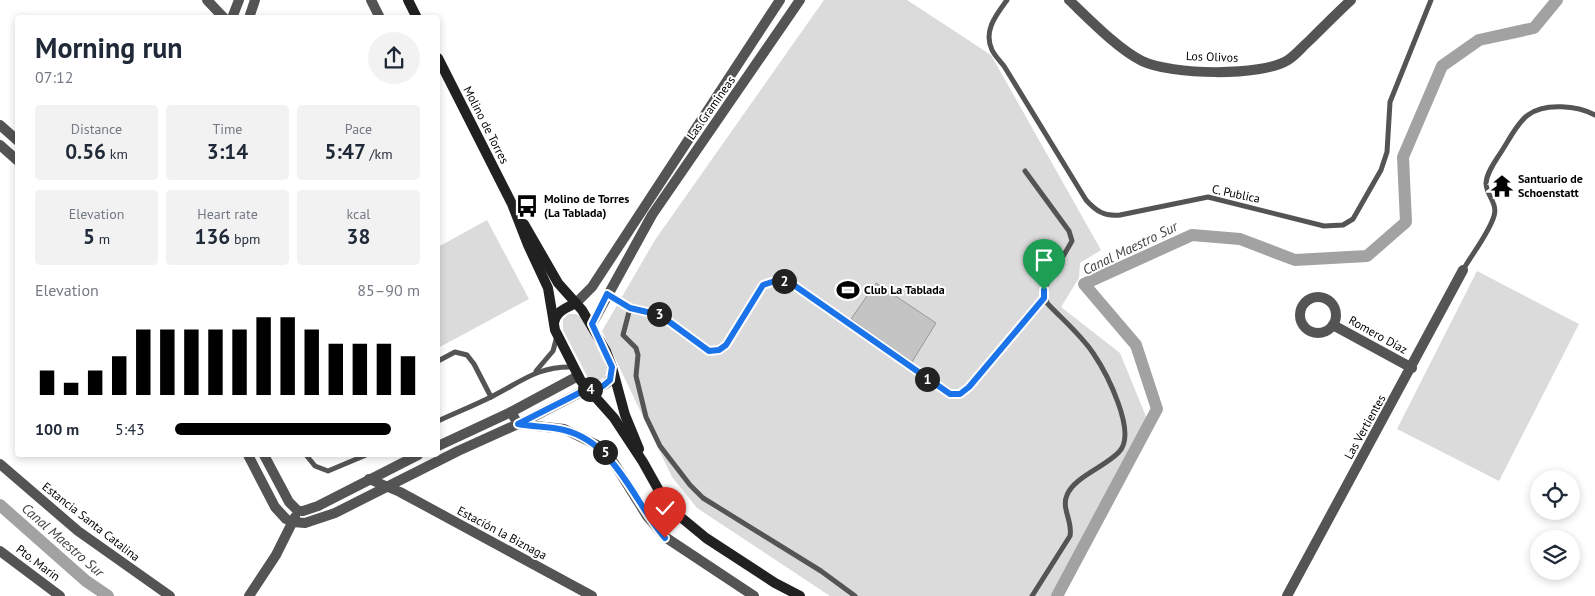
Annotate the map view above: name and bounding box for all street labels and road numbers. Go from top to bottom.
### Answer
street label: Los Olivos [1186,48,1238,65]
street label: Las Gramineas [683,73,738,142]
street label: Molino de Torres [460,83,512,166]
street label: C. Publica [1211,181,1262,206]
street label: Romero Díaz [1346,312,1410,357]
street label: Las Vertientes [1341,392,1388,462]
street label: Estancia Santa Catalina [39,479,143,564]
street label: Estación la Biznaga [455,503,550,563]
street label: Pto. Marin [13,541,63,584]

